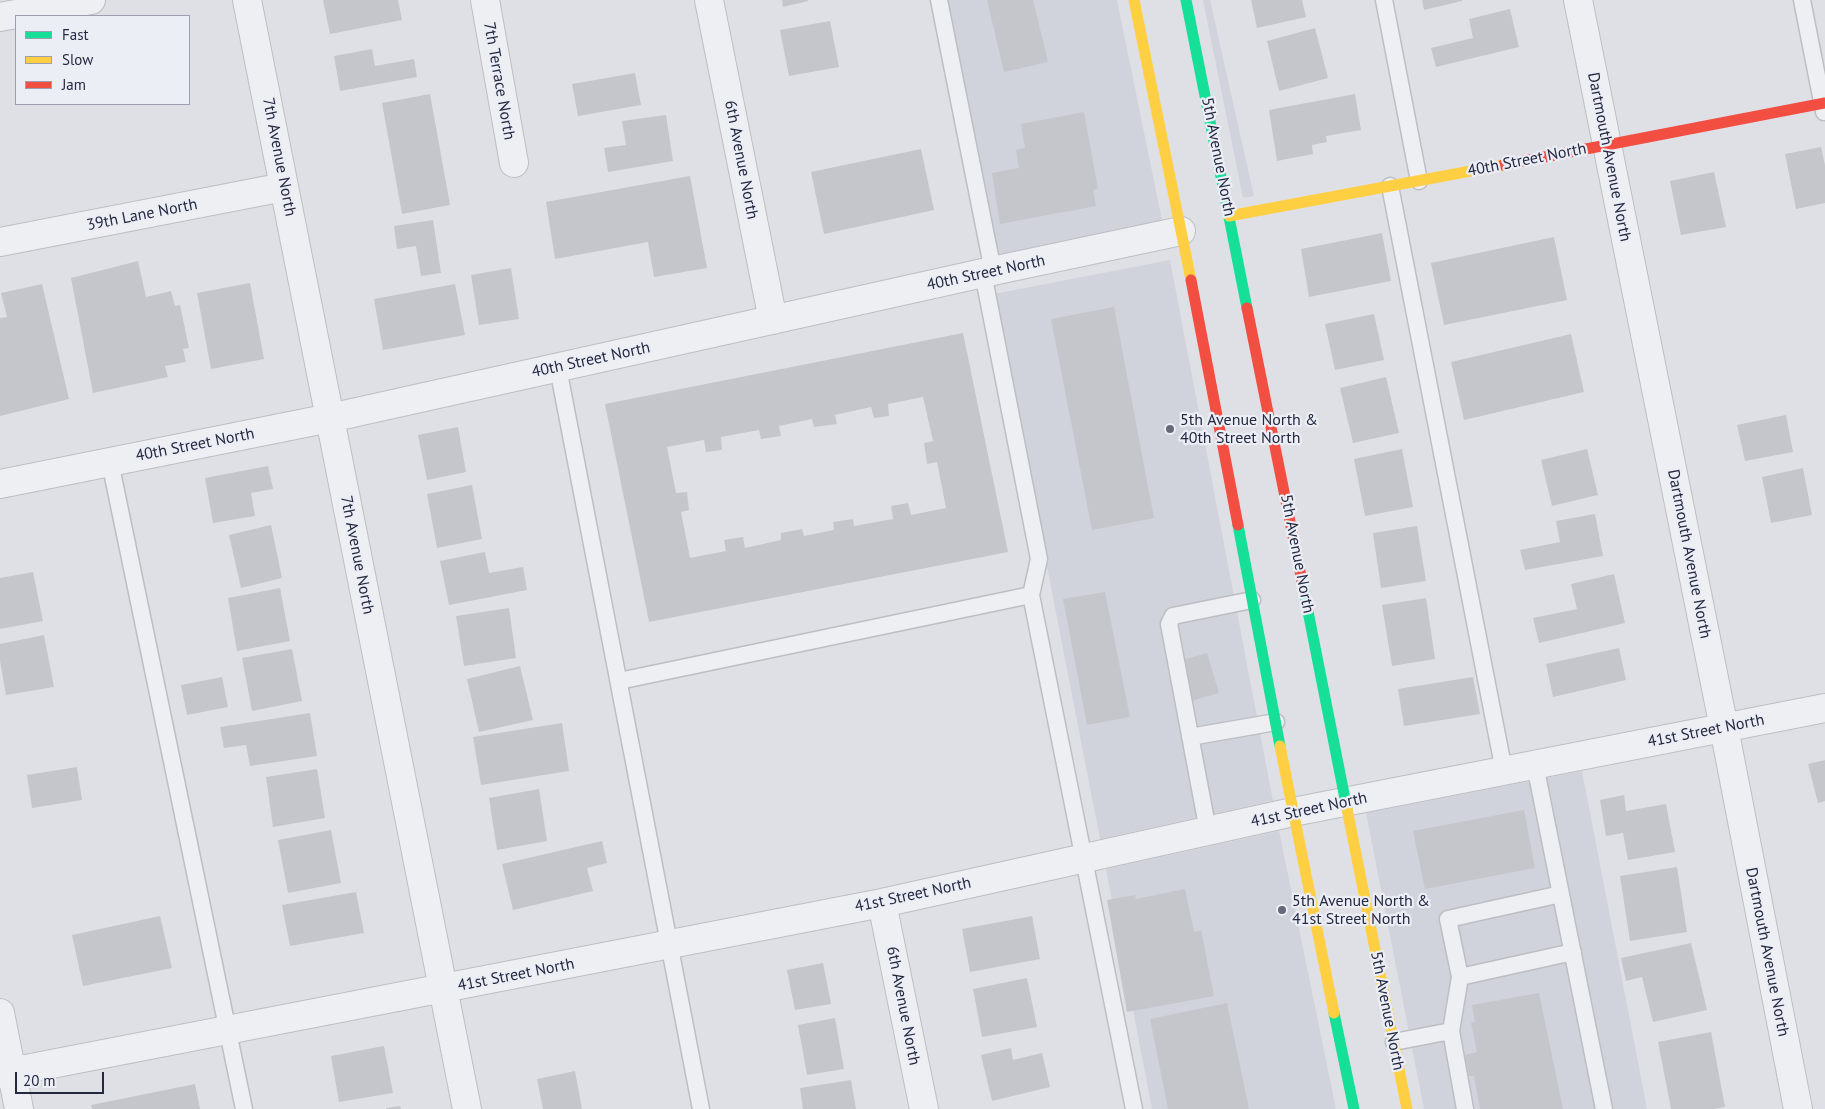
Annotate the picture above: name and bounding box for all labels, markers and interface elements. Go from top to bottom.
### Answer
legend [15,15,190,105]
street label: 7th Terrace North [479,21,519,141]
text: Fast [62,25,89,44]
text: Slow [62,50,93,69]
street label: Dartmouth Avenue North [1583,71,1635,243]
text: Jam [62,75,86,94]
street label: 7th Avenue North [258,96,300,218]
street label: 5th Avenue North [1197,96,1239,218]
street label: 6th Avenue North [720,99,762,221]
street label: 40th Street North [1466,139,1588,181]
street label: 39th Lane North [85,195,199,235]
street label: 40th Street North [925,251,1047,295]
street label: 40th Street North [530,338,652,382]
place label: 5th Avenue North & 40th Street North [1180,410,1318,448]
marker: 5th Avenue North & 40th Street North [1164,423,1176,435]
street label: 40th Street North [134,424,256,466]
street label: Dartmouth Avenue North [1663,468,1715,640]
street label: 5th Avenue North [1276,493,1318,615]
street label: 7th Avenue North [336,494,378,616]
street label: 41st Street North [1646,710,1766,752]
street label: 41st Street North [1249,788,1369,832]
street label: Dartmouth Avenue North [1741,866,1793,1038]
street label: 41st Street North [853,873,973,917]
place label: 5th Avenue North & 41st Street North [1292,891,1430,929]
marker: 5th Avenue North & 41st Street North [1276,904,1288,916]
street label: 6th Avenue North [882,945,924,1067]
street label: 5th Avenue North [1366,950,1408,1072]
street label: 41st Street North [456,954,576,996]
scale bar [18,1062,106,1094]
text: 20 m [23,1071,56,1090]

